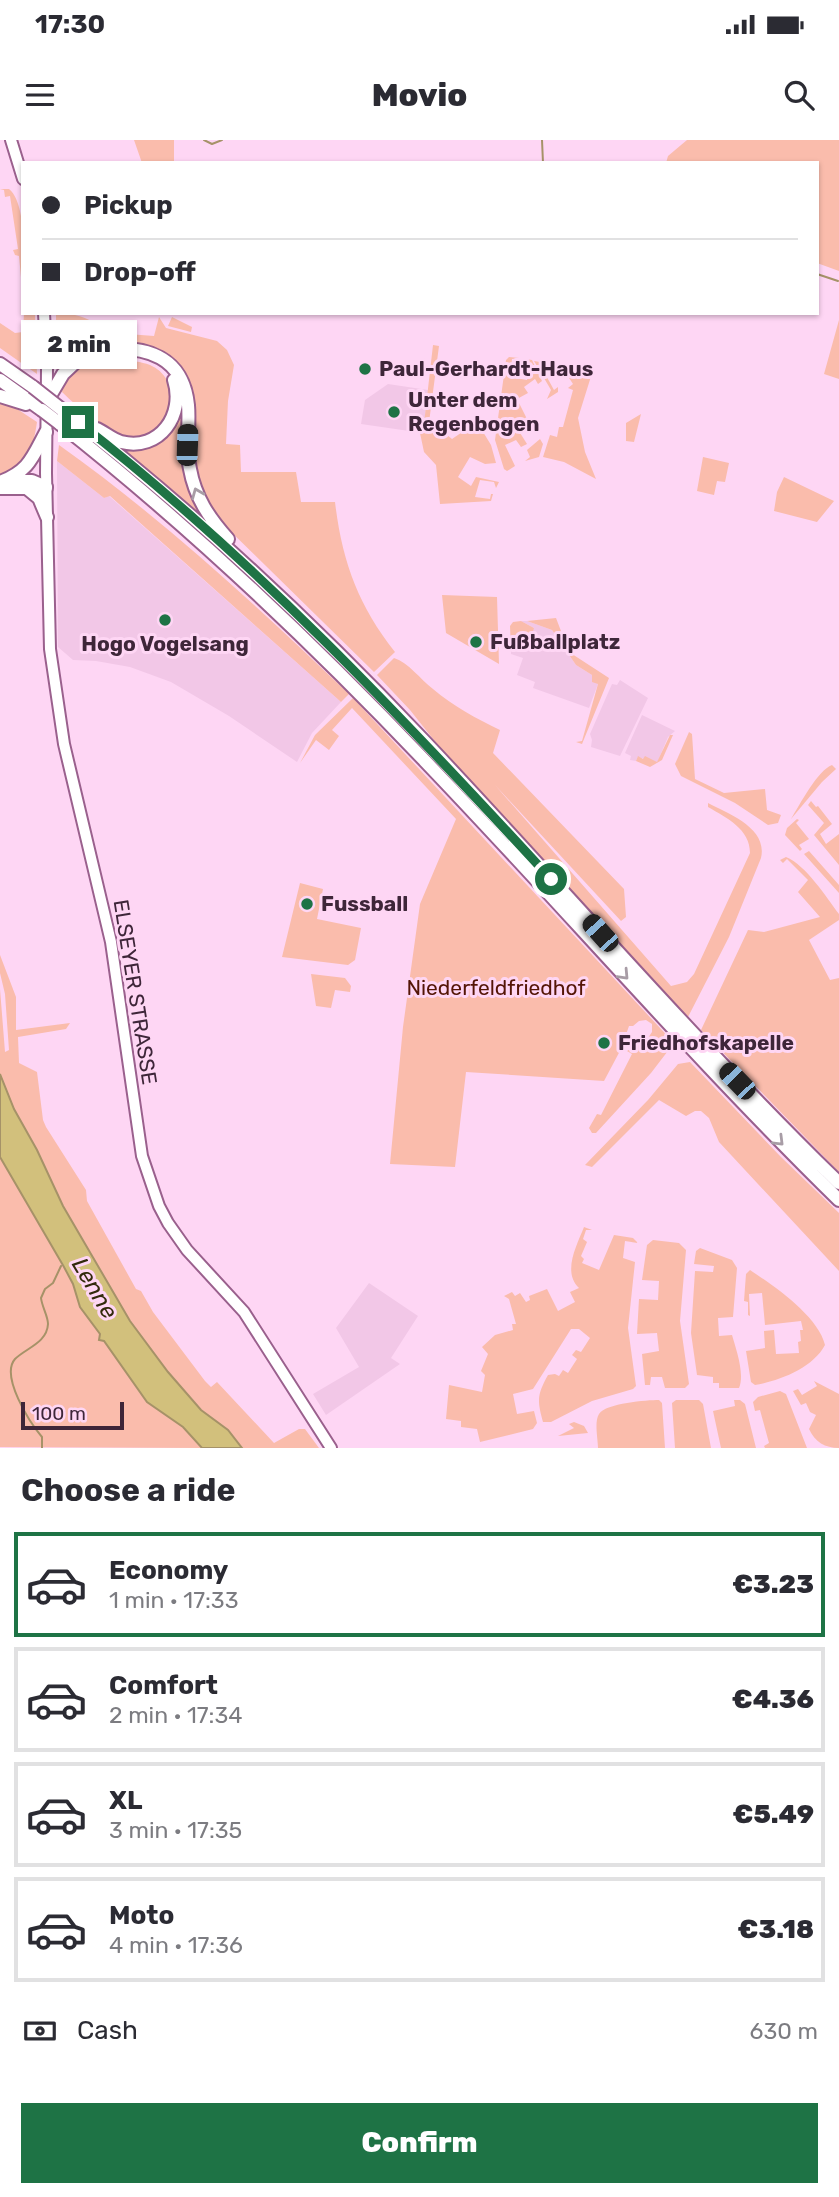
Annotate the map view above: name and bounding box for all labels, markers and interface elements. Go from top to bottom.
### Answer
text: 17:30 [35,9,105,40]
icon: menu [21,76,59,114]
text: Movio [372,76,467,114]
icon: search [780,76,818,114]
text: Pickup [84,190,173,221]
text: Drop-off [84,257,196,288]
callout: 2 min [20,320,136,370]
text: 2 min [47,330,111,358]
place label: Paul-Gerhardt-Haus [379,356,593,381]
marker: Paul-Gerhardt-Haus [357,361,373,377]
place label: Unter dem Regenbogen [408,387,540,436]
marker: Unter dem Regenbogen [386,404,402,420]
route end [62,406,94,438]
car [176,424,199,466]
one-way arrow [192,487,206,499]
marker: Hogo Vogelsang [157,612,173,628]
place label: Fußballplatz [490,629,620,654]
place label: Hogo Vogelsang [81,631,249,656]
marker: Fußballplatz [468,634,484,650]
route start [535,863,567,895]
place label: Fussball [321,891,408,916]
marker: Fussball [299,896,315,912]
street label: ELSEYER STRASSE [109,898,162,1086]
car [579,910,622,956]
one-way arrow [615,967,628,980]
park label: Niederfeldfriedhof [406,975,586,1000]
place label: Friedhofskapelle [618,1030,794,1055]
marker: Friedhofskapelle [596,1035,612,1051]
car [715,1059,760,1103]
one-way arrow [771,1133,784,1146]
water label: Lenne [66,1253,124,1324]
scale bar [21,1399,124,1431]
text: 100 m [32,1402,86,1425]
text: Choose a ride [21,1471,235,1509]
icon: car [25,1553,88,1616]
text: Economy [109,1555,228,1586]
text: €3.23 [732,1569,814,1600]
text: 1 min · 17:33 [109,1586,238,1614]
icon: car [25,1668,88,1731]
text: Comfort [109,1670,218,1701]
text: €4.36 [732,1684,814,1715]
text: 2 min · 17:34 [109,1701,243,1729]
icon: car [25,1783,88,1846]
text: XL [109,1785,142,1816]
text: €5.49 [733,1799,814,1830]
text: 3 min · 17:35 [109,1816,242,1844]
icon: car [25,1898,88,1961]
text: Moto [109,1900,174,1931]
text: €3.18 [738,1914,814,1945]
text: 4 min · 17:36 [109,1931,243,1959]
icon: cash [21,2012,59,2050]
text: Cash [77,2015,138,2046]
text: 630 m [750,2017,818,2045]
button: Confirm [21,2103,818,2183]

